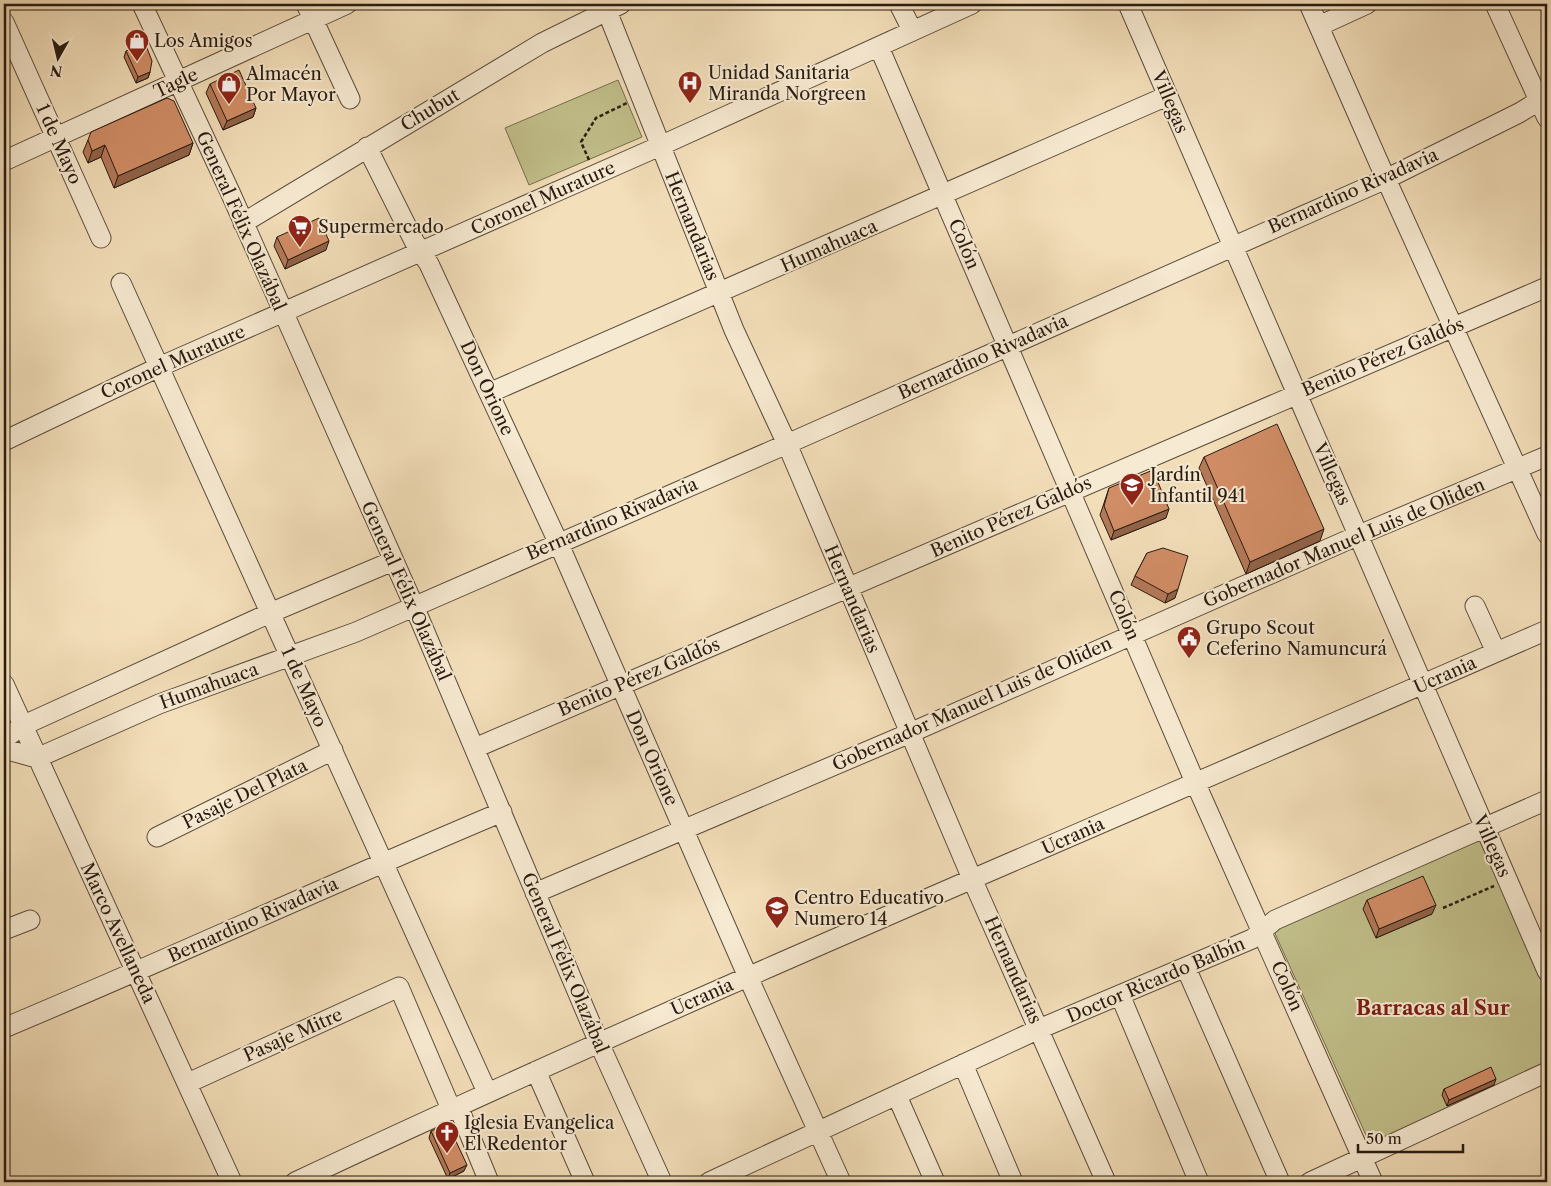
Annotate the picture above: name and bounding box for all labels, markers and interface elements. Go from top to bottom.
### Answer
shop icon: Los Amigos [124,28,150,62]
place label: Los Amigos [154,30,253,52]
north arrow [32,32,82,82]
text: N [49,61,63,81]
place label: Unidad Sanitaria Miranda Norgreen [708,62,866,105]
street label: Tagle [150,63,202,103]
place label: Almacén Por Mayor [245,63,336,106]
street label: Villegas [1147,66,1193,137]
hospital icon: Unidad Sanitaria Miranda Norgreen [677,70,703,104]
shop icon: Almacén Por Mayor [216,71,242,105]
street label: Chubut [397,84,464,136]
street label: 1 de Mayo [31,100,87,188]
street label: General Félix Olazábal [191,128,291,314]
street label: Bernardino Rivadavia [1265,143,1442,238]
street label: Coronel Murature [467,156,619,240]
street label: Hernandarias [660,168,724,284]
supermarket icon: Supermercado [287,214,313,248]
street label: Humahuaca [777,215,881,277]
place label: Supermercado [318,216,444,238]
street label: Colón [944,216,984,272]
street label: Bernardino Rivadavia [895,309,1072,404]
street label: Benito Pérez Galdós [1299,313,1467,401]
street label: Coronel Murature [97,320,249,404]
street label: Don Orione [455,337,519,439]
street label: Villegas [1308,438,1355,509]
place label: Jardín Infantil 941 [1147,464,1246,507]
street label: Benito Pérez Galdós [927,472,1095,562]
school or university icon: Jardín Infantil 941 [1119,472,1145,506]
street label: Bernardino Rivadavia [523,473,701,565]
street label: Gobernador Manuel Luis de Oliden [1200,474,1488,612]
street label: General Félix Olazábal [356,498,456,684]
street label: Hernandarias [819,542,885,656]
street label: Colón [1104,587,1144,643]
place label: Grupo Scout Ceferino Namuncurá [1206,617,1387,660]
public building icon: Grupo Scout Ceferino Namuncurá [1176,625,1202,659]
street label: Gobernador Manuel Luis de Oliden [829,632,1115,776]
street label: Benito Pérez Galdós [555,633,723,721]
street label: 1 de Mayo [276,643,332,731]
street label: Ucrania [1410,651,1480,698]
street label: Humahuaca [157,658,262,714]
street label: Don Orione [621,707,683,809]
street label: Pasaje Del Plata [179,754,311,834]
street label: Villegas [1468,810,1515,881]
street label: Ucrania [1038,812,1108,859]
street label: Marco Avellaneda [76,859,161,1007]
street label: General Félix Olazábal [517,869,613,1057]
street label: Bernardino Rivadavia [165,872,342,967]
place label: Centro Educativo Numero 14 [794,887,944,930]
school or university icon: Centro Educativo Numero 14 [764,895,790,929]
street label: Hernandarias [979,913,1047,1027]
street label: Doctor Ricardo Balbín [1064,933,1248,1027]
street label: Colón [1266,958,1308,1014]
street label: Ucrania [667,973,737,1020]
district label: Barracas al Sur [1356,996,1510,1020]
street label: Pasaje Mitre [240,1003,346,1067]
place label: Iglesia Evangelica El Redentor [464,1112,615,1155]
church icon: Iglesia Evangelica El Redentor [434,1120,460,1154]
scale bar [1358,1121,1464,1153]
text: 50 m [1366,1129,1402,1148]

